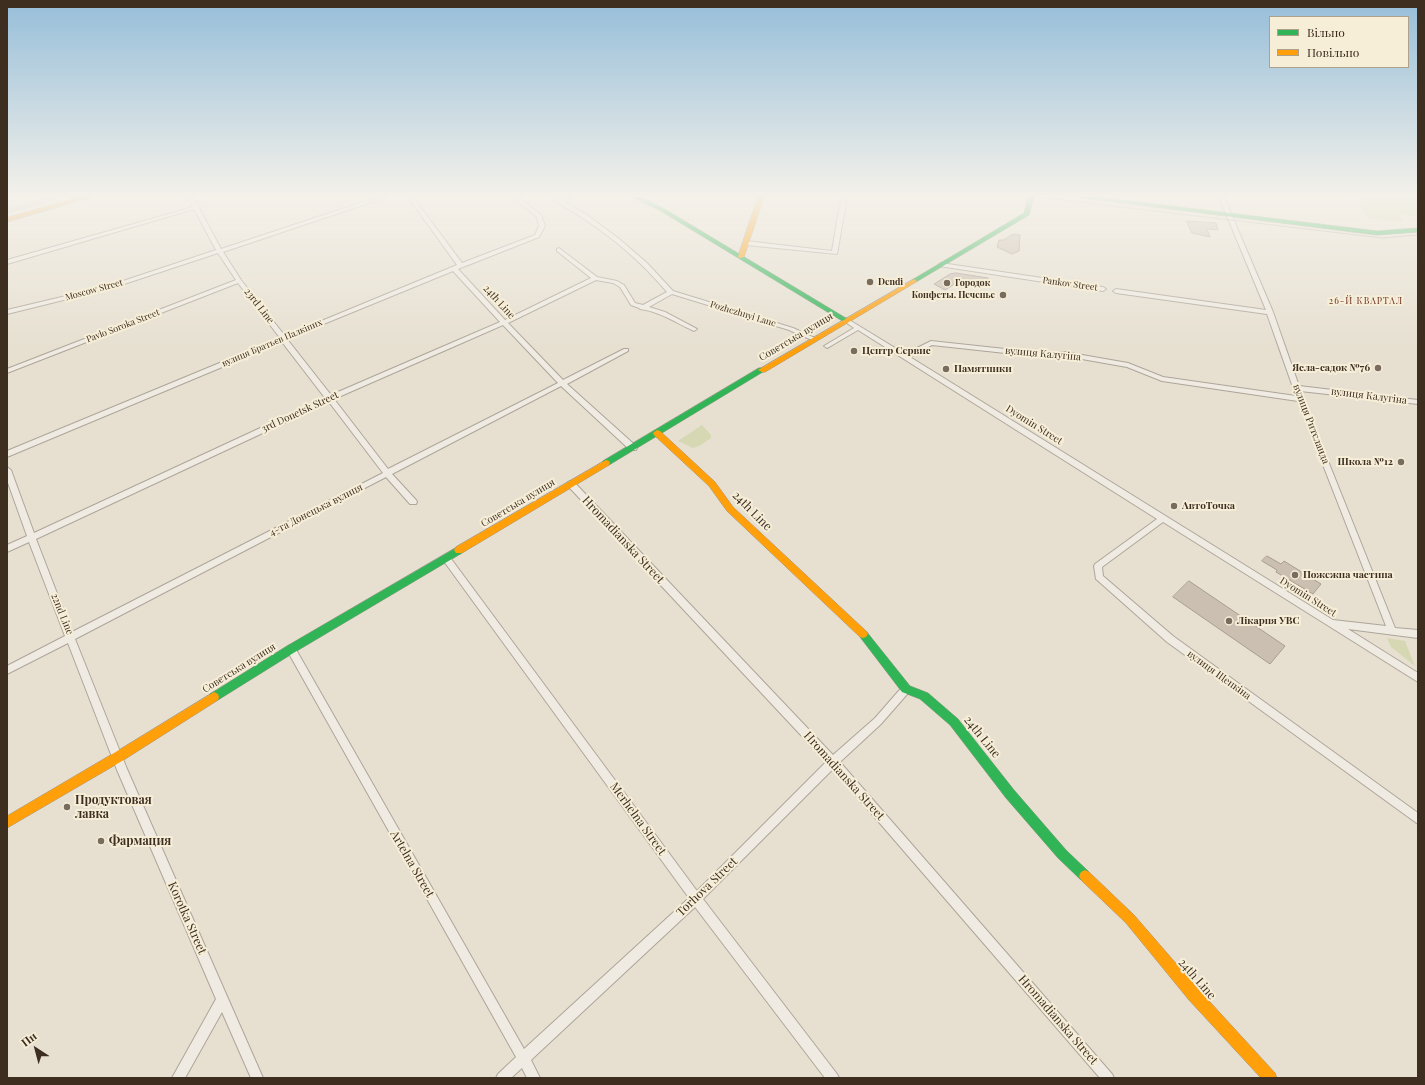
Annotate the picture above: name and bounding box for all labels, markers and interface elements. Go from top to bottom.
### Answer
legend [1269,16,1409,68]
text: Вільно [1307,24,1345,40]
text: Повільно [1307,44,1359,60]
street label: Pankov Street [1042,275,1098,293]
street label: Moscow Street [64,277,124,303]
marker: Dendi [865,277,875,287]
place label: Dendi [878,277,903,287]
marker: Городок [942,278,952,288]
place label: Городок [955,278,990,288]
street label: 24th Line [481,283,517,321]
street label: 23rd Line [241,286,277,326]
place label: Конфеты. Печенье [912,290,995,300]
marker: Конфеты. Печенье [998,290,1008,300]
district label: 26-Й КВАРТАЛ [1329,296,1403,306]
street label: Pozhezhnyi Lane [709,299,777,329]
street label: Pavlo Soroka Street [85,307,161,345]
street label: Совєтська вулиця [757,310,835,364]
street label: вулиця Братьєв Палкіних [220,317,324,369]
place label: Центр Сервис [862,345,931,357]
street label: вулиця Калугіна [1004,345,1082,363]
marker: Центр Сервис [849,346,859,356]
place label: Ясла-садок №76 [1292,362,1370,374]
place label: Памятники [954,363,1012,375]
marker: Ясла-садок №76 [1373,363,1383,373]
marker: Памятники [941,364,951,374]
street label: вулиця Ритсланда [1290,382,1332,466]
street label: вулиця Калугіна [1330,385,1408,407]
street label: 3rd Donetsk Street [260,389,340,435]
street label: Dyomin Street [1003,403,1065,447]
place label: Школа №12 [1337,456,1393,468]
marker: Школа №12 [1396,457,1406,467]
street label: Совєтська вулиця [479,476,557,530]
street label: 4-та Донецька вулиця [267,481,365,539]
street label: 24th Line [729,488,775,534]
street label: Hromadianska Street [579,493,667,587]
place label: АвтоТочка [1182,500,1235,512]
marker: АвтоТочка [1169,501,1179,511]
place label: Пожежна частина [1303,569,1393,581]
marker: Пожежна частина [1290,570,1300,580]
street label: Dyomin Street [1277,575,1339,619]
street label: 22nd Line [48,591,76,637]
place label: Лікарня УВС [1237,615,1300,627]
marker: Лікарня УВС [1224,616,1234,626]
street label: Совєтська вулиця [200,641,278,695]
street label: вулиця Щепкіна [1185,648,1253,702]
street label: 24th Line [961,713,1003,761]
street label: Hromadianska Street [800,729,888,823]
street label: Merhelna Street [607,780,669,858]
place label: Продуктовая лавка [75,793,152,821]
marker: Продуктовая лавка [62,802,72,812]
street label: Artelna Street [387,828,437,900]
place label: Фармация [109,834,171,848]
marker: Фармация [96,836,106,846]
street label: Torhova Street [674,854,740,920]
street label: Korotka Street [165,879,209,957]
street label: 24th Line [1175,955,1219,1003]
street label: Hromadianska Street [1015,972,1101,1068]
text: Пн [18,1028,39,1050]
north arrow [16,1029,56,1069]

